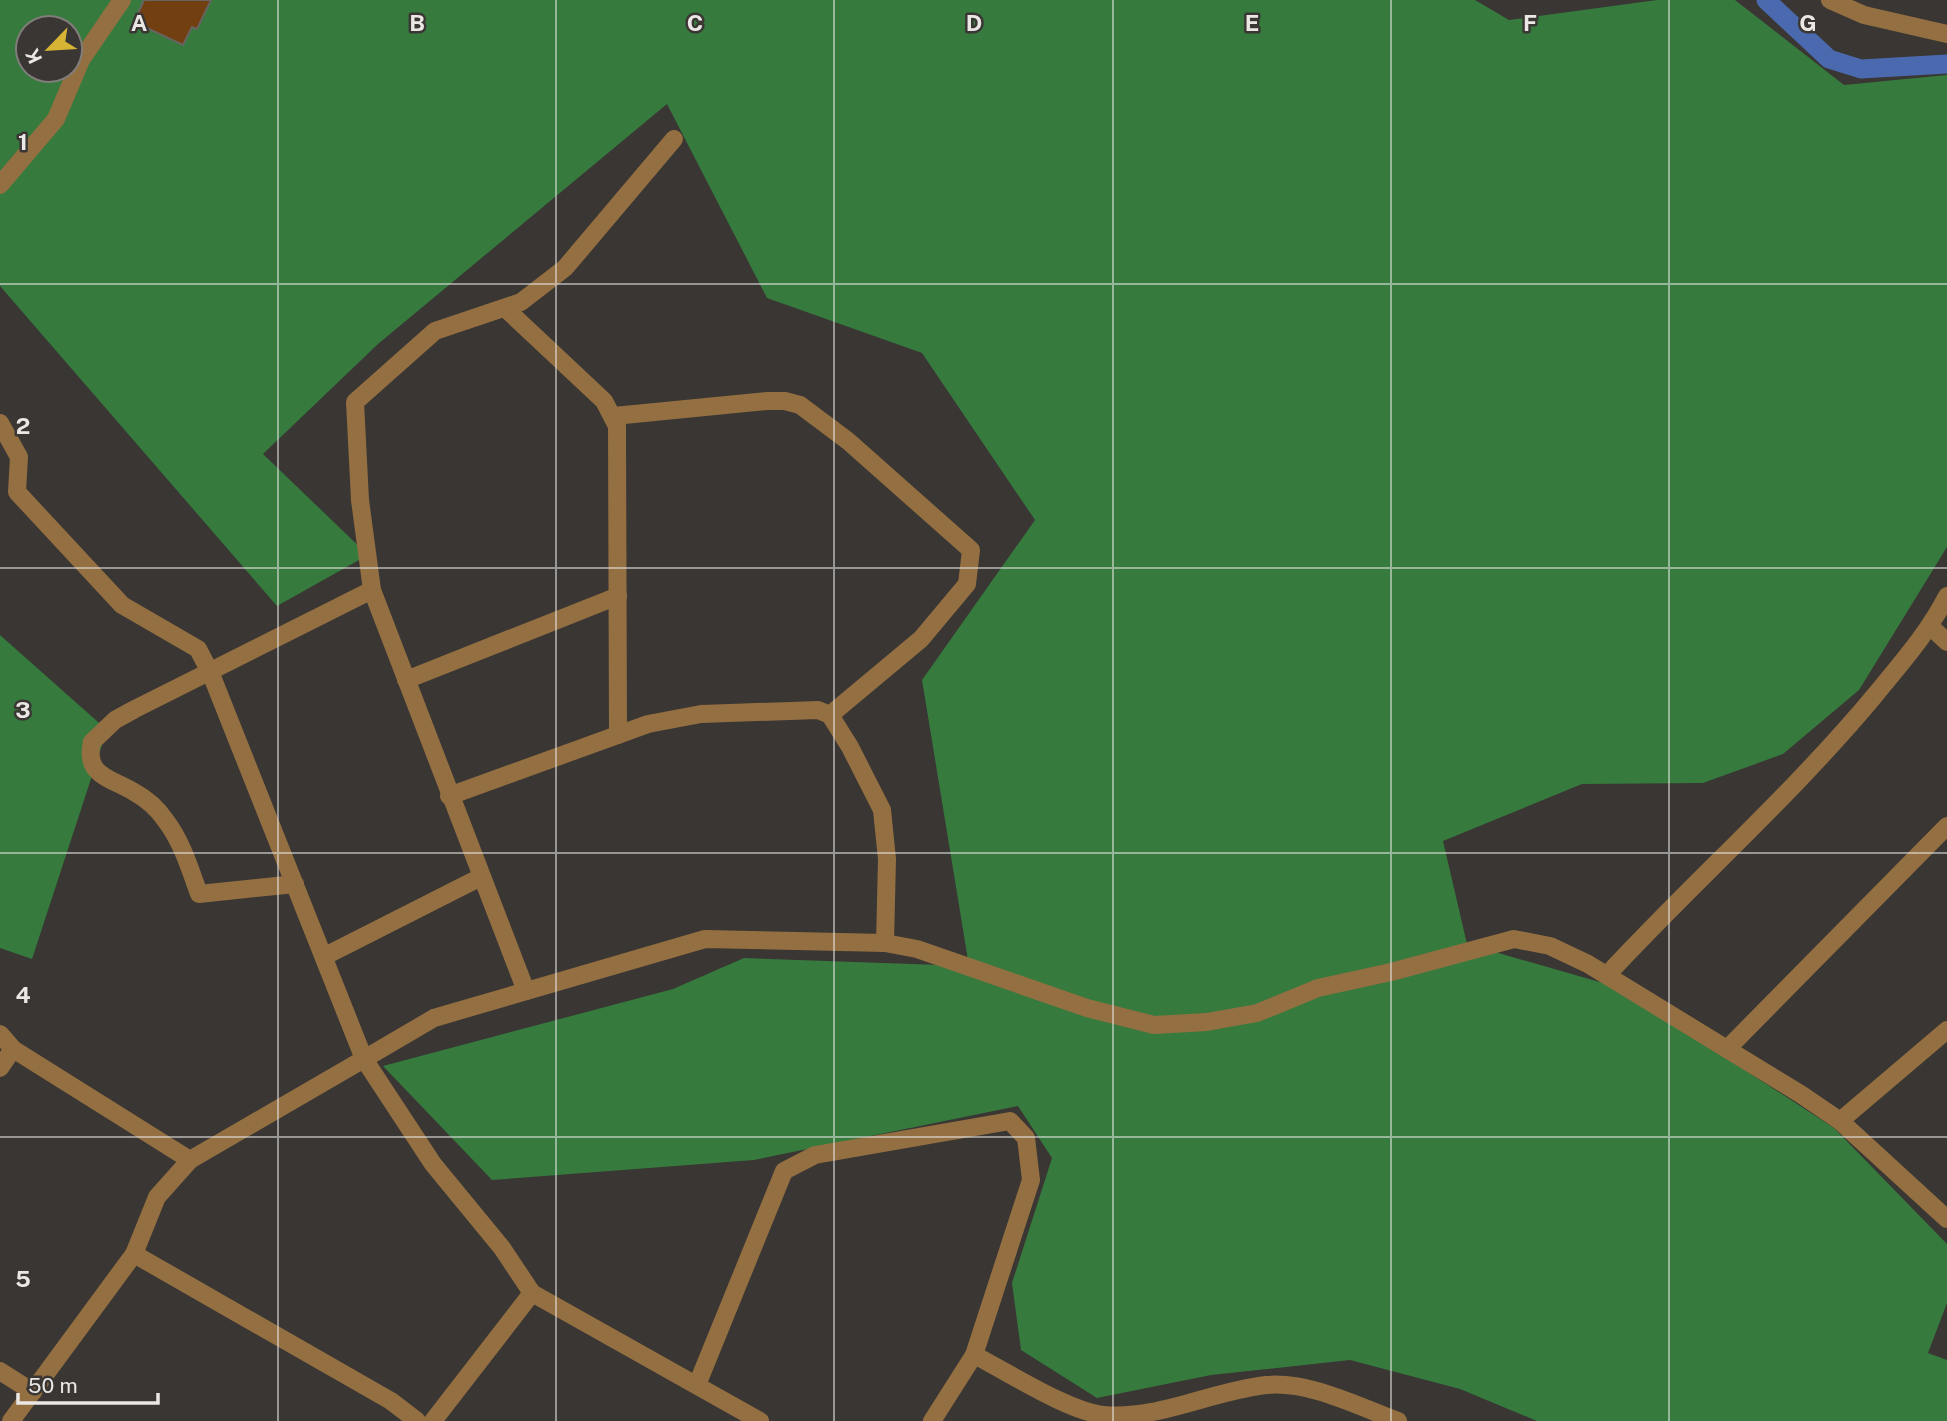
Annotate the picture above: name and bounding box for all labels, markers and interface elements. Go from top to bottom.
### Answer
text: A [131,9,148,36]
text: B [409,9,425,36]
text: C [687,9,703,36]
text: D [966,9,982,36]
text: E [1245,9,1259,36]
text: F [1523,9,1537,36]
text: G [1799,9,1817,36]
north arrow [14,14,84,84]
text: K [21,45,46,67]
text: 1 [18,128,28,155]
text: 2 [16,412,30,439]
text: 3 [15,696,31,723]
text: 4 [15,981,31,1008]
text: 5 [15,1265,31,1292]
scale bar [18,1362,158,1406]
text: 50 m [28,1373,78,1398]

